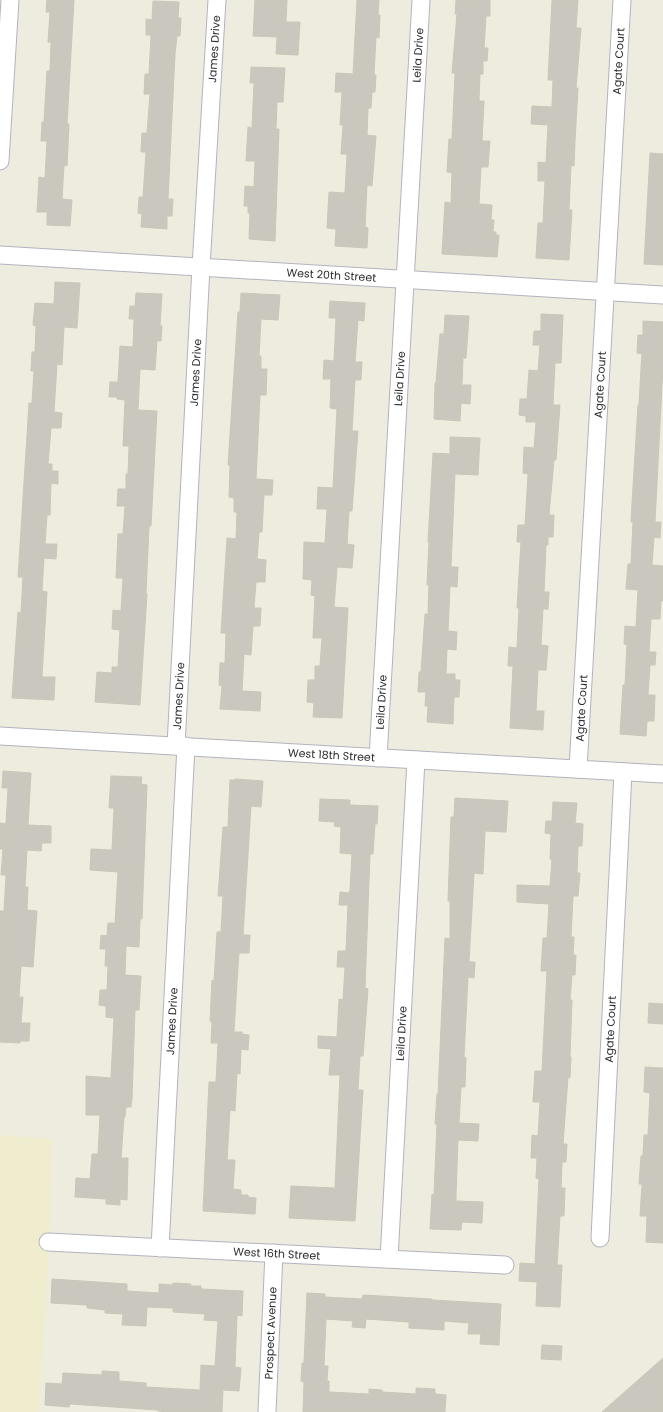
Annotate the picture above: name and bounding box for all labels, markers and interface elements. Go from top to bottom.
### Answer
street label: James Drive [204,15,224,83]
street label: Leila Drive [408,27,427,83]
street label: Agate Court [609,27,628,95]
street label: West 20th Street [286,264,377,286]
street label: James Drive [186,338,205,407]
street label: Leila Drive [390,351,409,407]
street label: Agate Court [590,351,610,418]
street label: James Drive [169,662,188,730]
street label: Leila Drive [372,674,391,730]
street label: Agate Court [572,674,591,742]
street label: West 18th Street [288,745,375,765]
street label: James Drive [162,987,181,1056]
street label: Agate Court [601,996,620,1063]
street label: Leila Drive [392,1005,411,1061]
street label: West 16th Street [233,1243,321,1264]
street label: Prospect Avenue [260,1286,281,1380]

